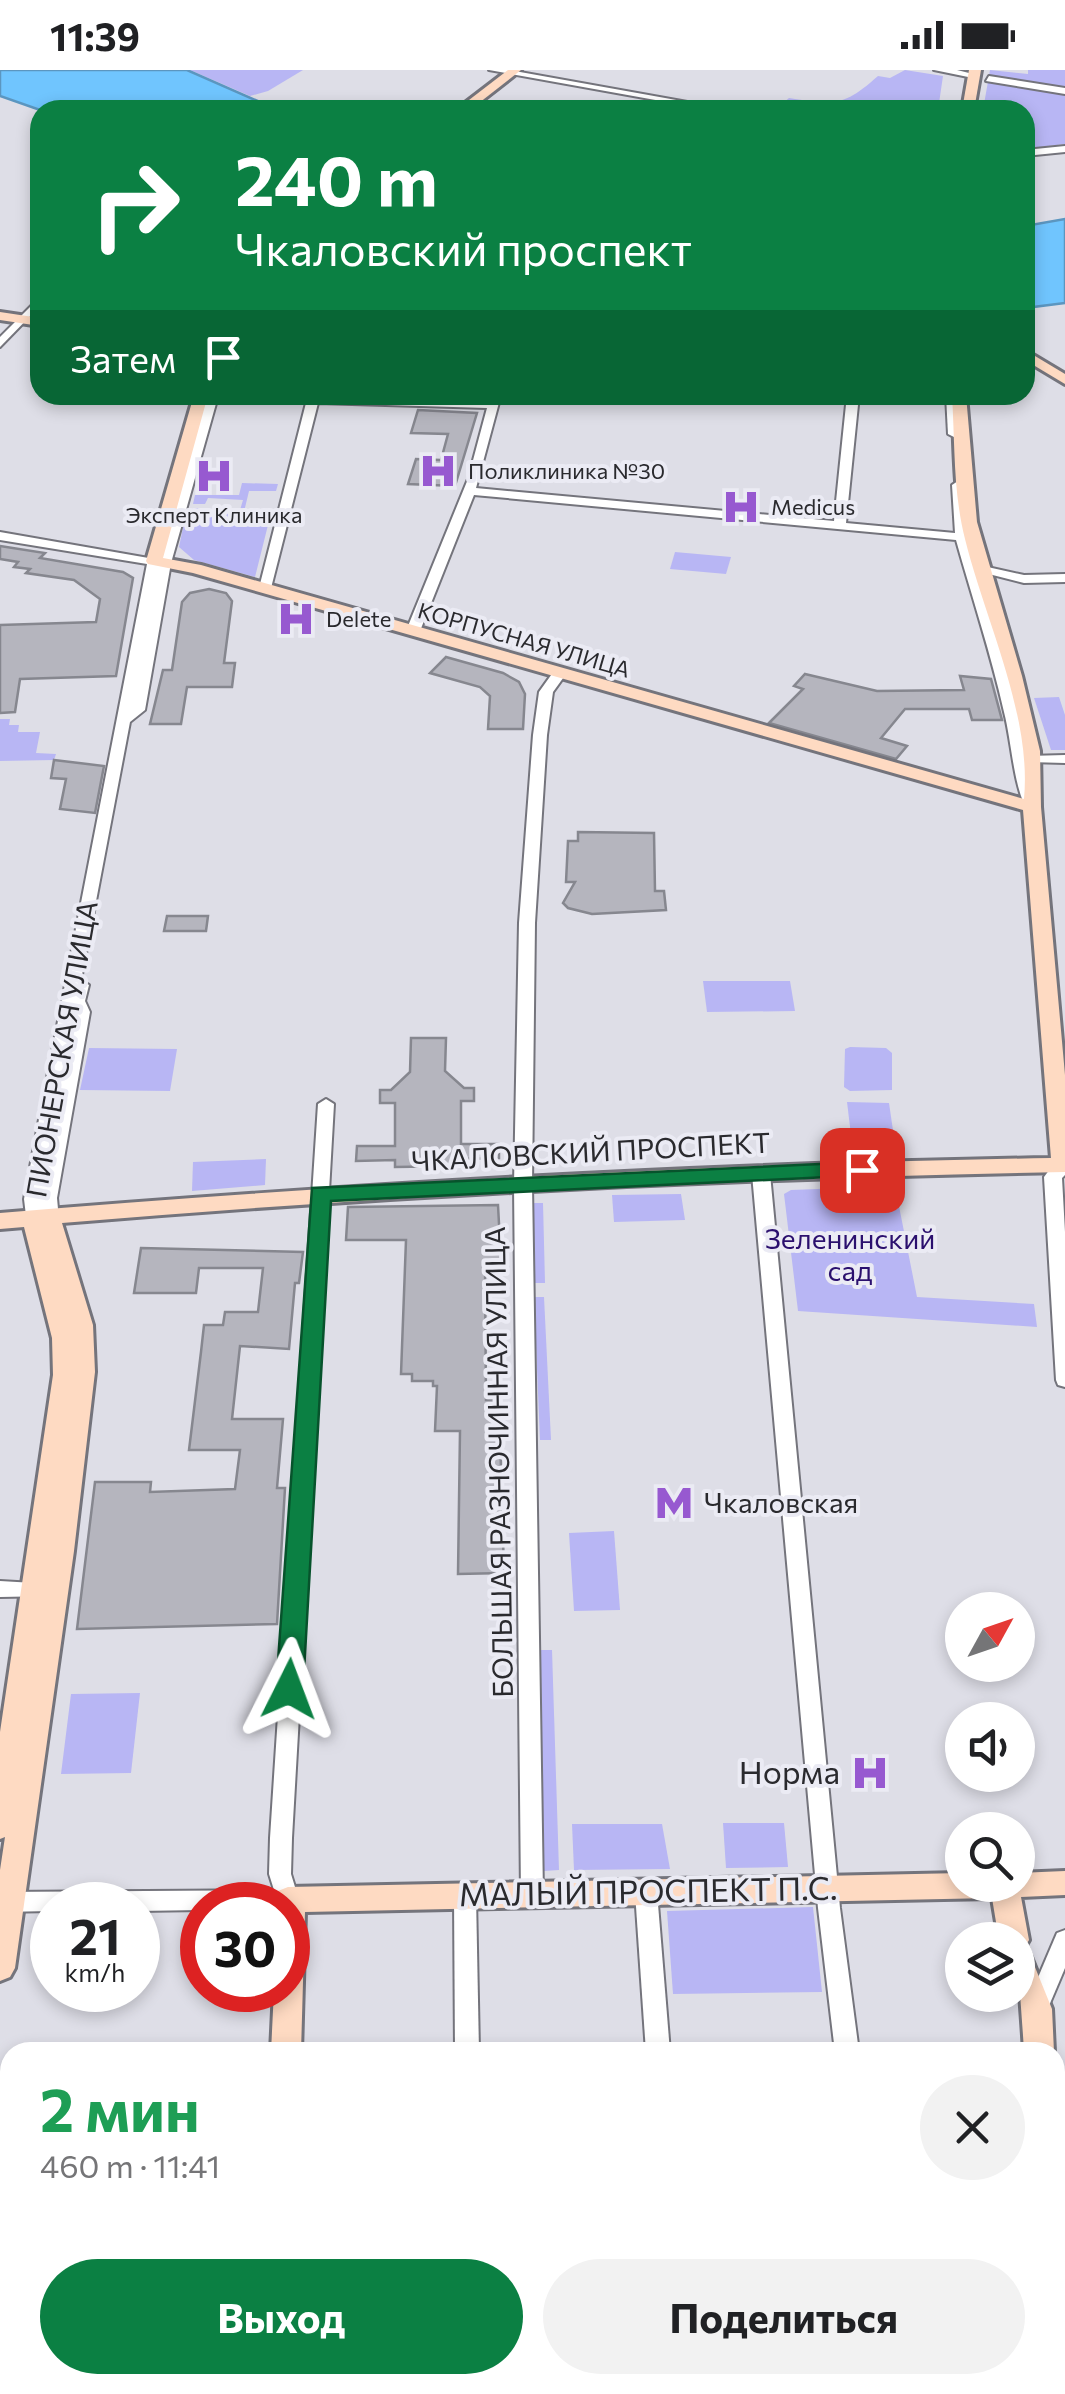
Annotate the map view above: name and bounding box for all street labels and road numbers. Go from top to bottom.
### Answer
street label: КОРПУСНАЯ УЛИЦА [415,596,634,683]
street label: ПИОНЕРСКАЯ УЛИЦА [18,898,104,1200]
street label: ЧКАЛОВСКИЙ ПРОСПЕКТ [411,1125,771,1177]
street label: БОЛЬШАЯ РАЗНОЧИННАЯ УЛИЦА [477,1226,519,1698]
street label: МАЛЫЙ ПРОСПЕКТ П.С. [458,1867,838,1913]

